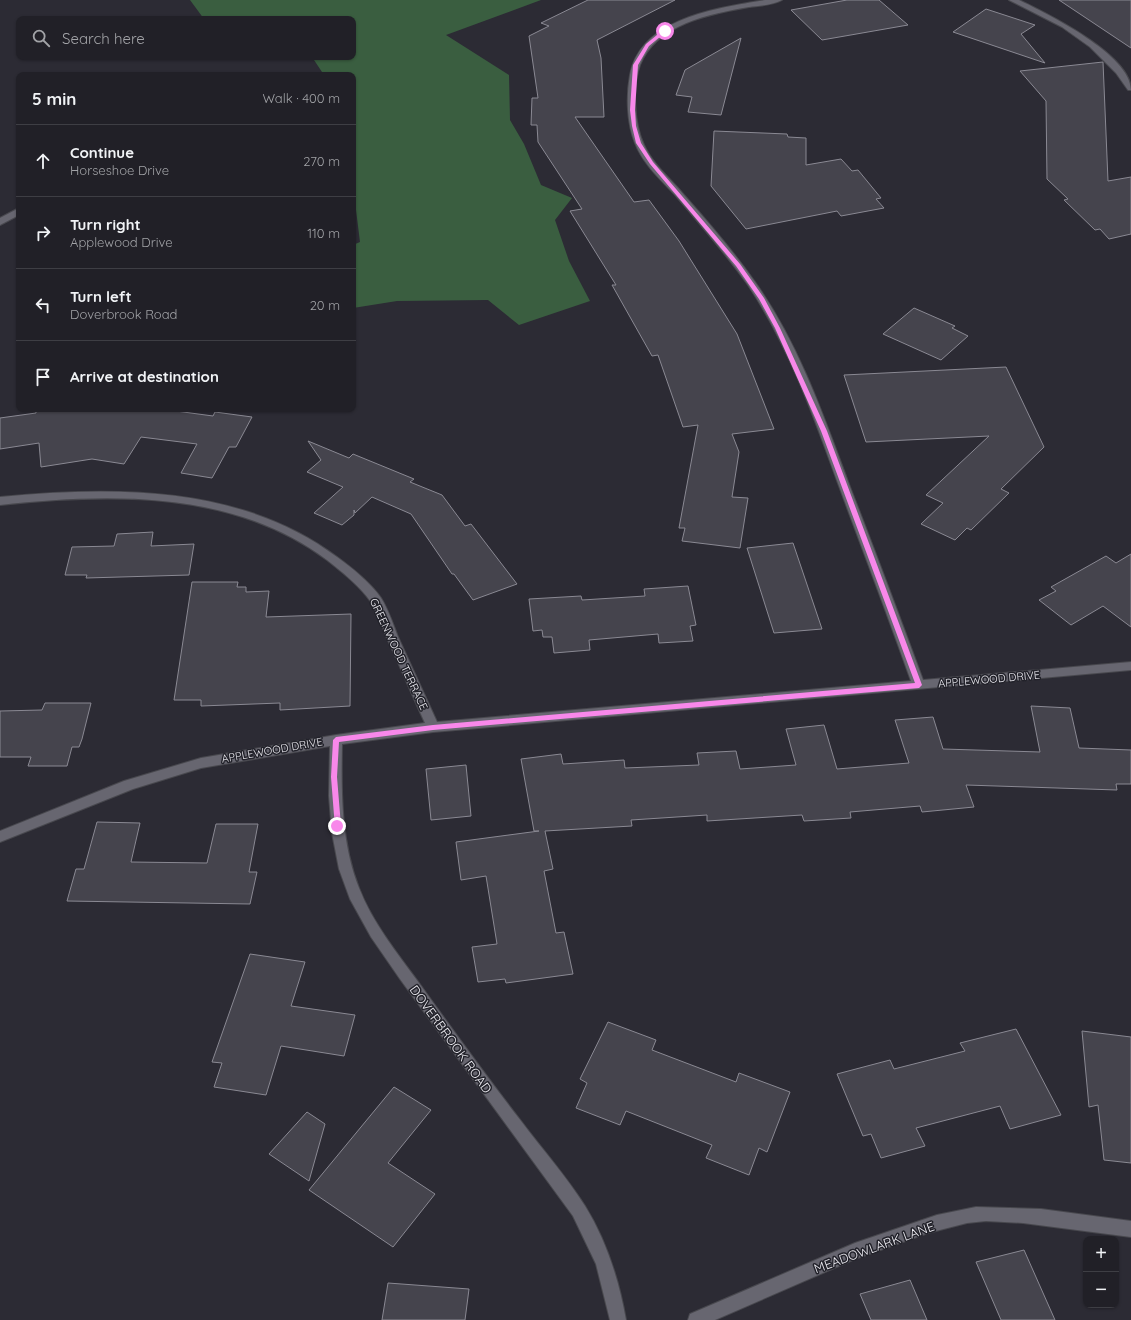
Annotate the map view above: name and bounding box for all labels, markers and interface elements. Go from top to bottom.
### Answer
search box [16,16,356,60]
route start [656,22,674,40]
icon: search [30,27,52,49]
text: Search here [62,29,145,48]
text: 5 min [32,88,76,109]
text: Walk · 400 m [262,90,340,106]
text: Continue [70,143,134,162]
icon: ahead [32,150,54,172]
text: 270 m [303,153,340,169]
text: Horseshoe Drive [70,162,169,178]
text: Turn right [70,215,141,234]
icon: right [32,222,54,244]
text: 110 m [307,225,340,241]
text: Applewood Drive [70,234,173,250]
text: Turn left [70,287,132,306]
icon: left [32,294,54,316]
text: 20 m [310,297,340,313]
text: Doverbrook Road [70,306,177,322]
icon: arrive [32,366,54,388]
text: Arrive at destination [70,367,219,386]
street label: GREENWOOD TERRACE [367,596,431,712]
street label: APPLEWOOD DRIVE [937,668,1041,690]
street label: APPLEWOOD DRIVE [220,734,324,766]
route end [328,817,346,835]
street label: DOVERBROOK ROAD [406,982,496,1096]
street label: MEADOWLARK LANE [812,1218,936,1276]
map controls [1083,1236,1119,1308]
button: + [1083,1236,1119,1272]
button: − [1083,1272,1119,1308]

